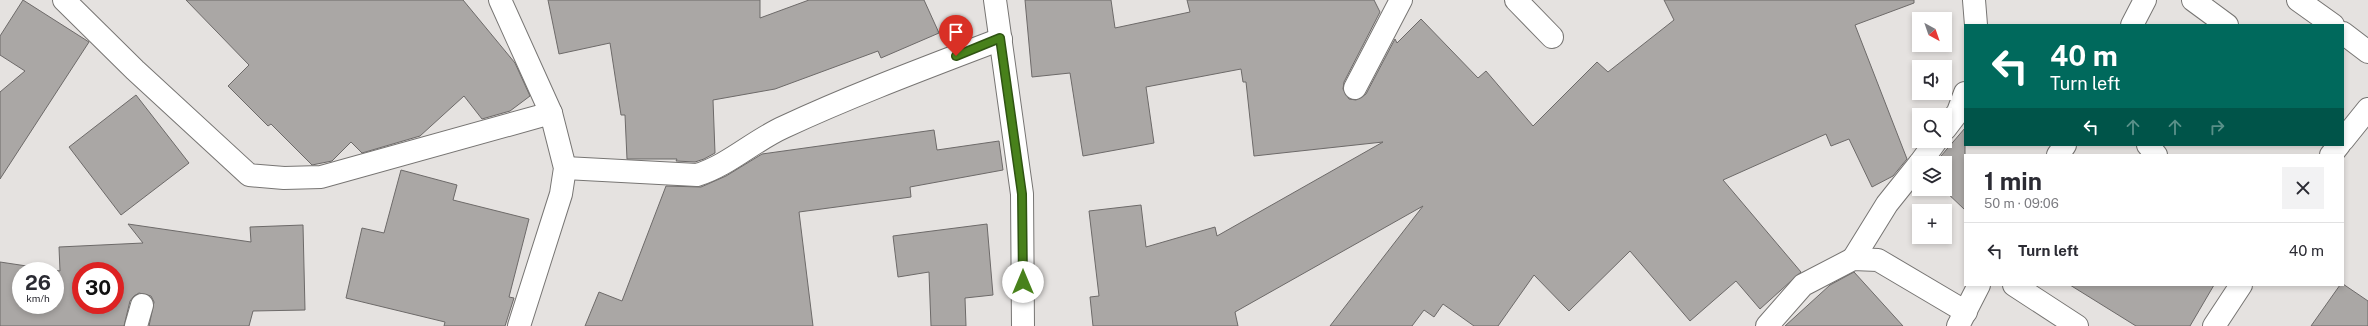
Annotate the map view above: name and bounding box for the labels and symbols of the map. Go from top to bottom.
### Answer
north arrow [1912,12,1952,52]
pin [939,15,973,56]
position arrow [1002,261,1044,303]
speed limit sign: 30 [72,262,124,314]

